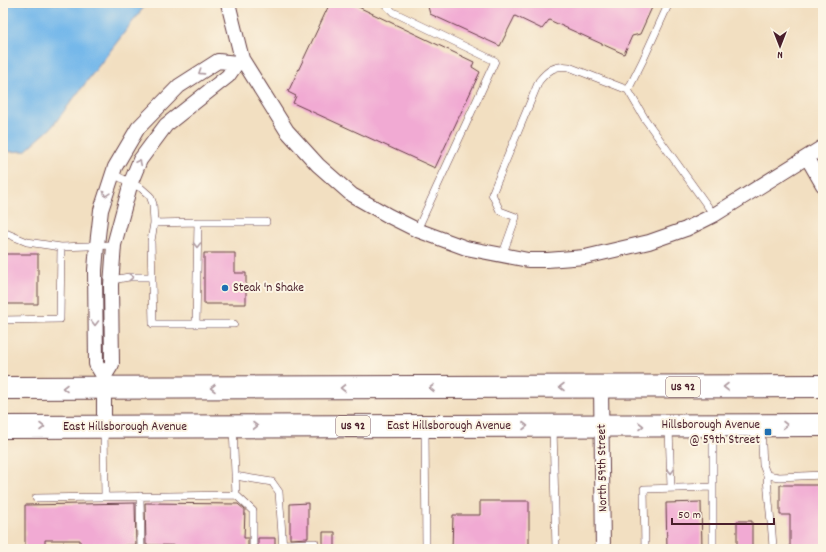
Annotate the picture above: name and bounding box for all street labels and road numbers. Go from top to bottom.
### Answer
road number: US 92 [666,377,700,397]
road number: US 92 [336,416,370,436]
street label: East Hillsborough Avenue [387,417,511,436]
street label: East Hillsborough Avenue [63,418,187,437]
street label: North 59th Street [593,424,613,512]

